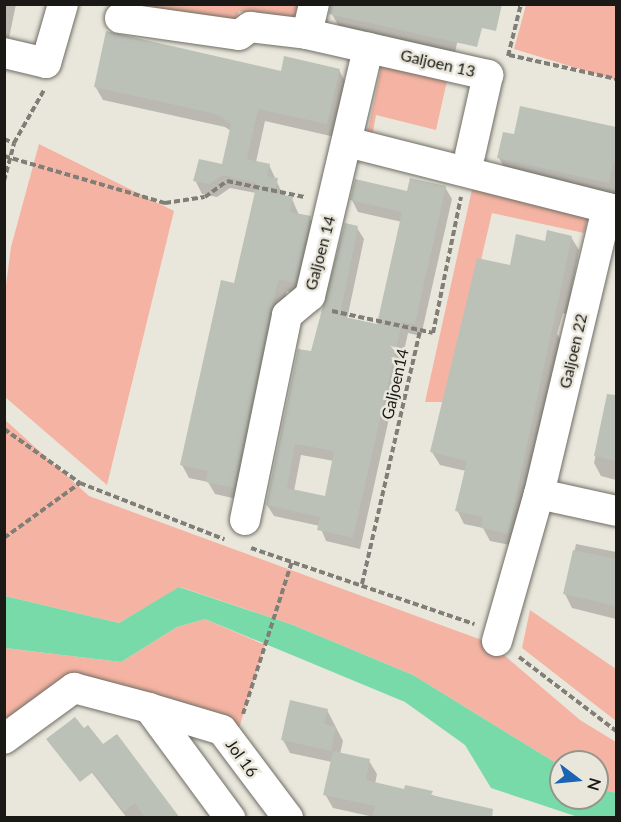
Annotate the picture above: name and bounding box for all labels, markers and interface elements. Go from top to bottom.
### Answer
street label: Galjoen 13 [399,45,477,81]
street label: Galjoen 14 [301,214,339,292]
street label: Galjoen 22 [555,312,591,390]
street label: Galjoen14 [378,347,412,421]
street label: Jol 16 [222,735,262,781]
north arrow [549,750,609,810]
text: N [584,776,606,793]

